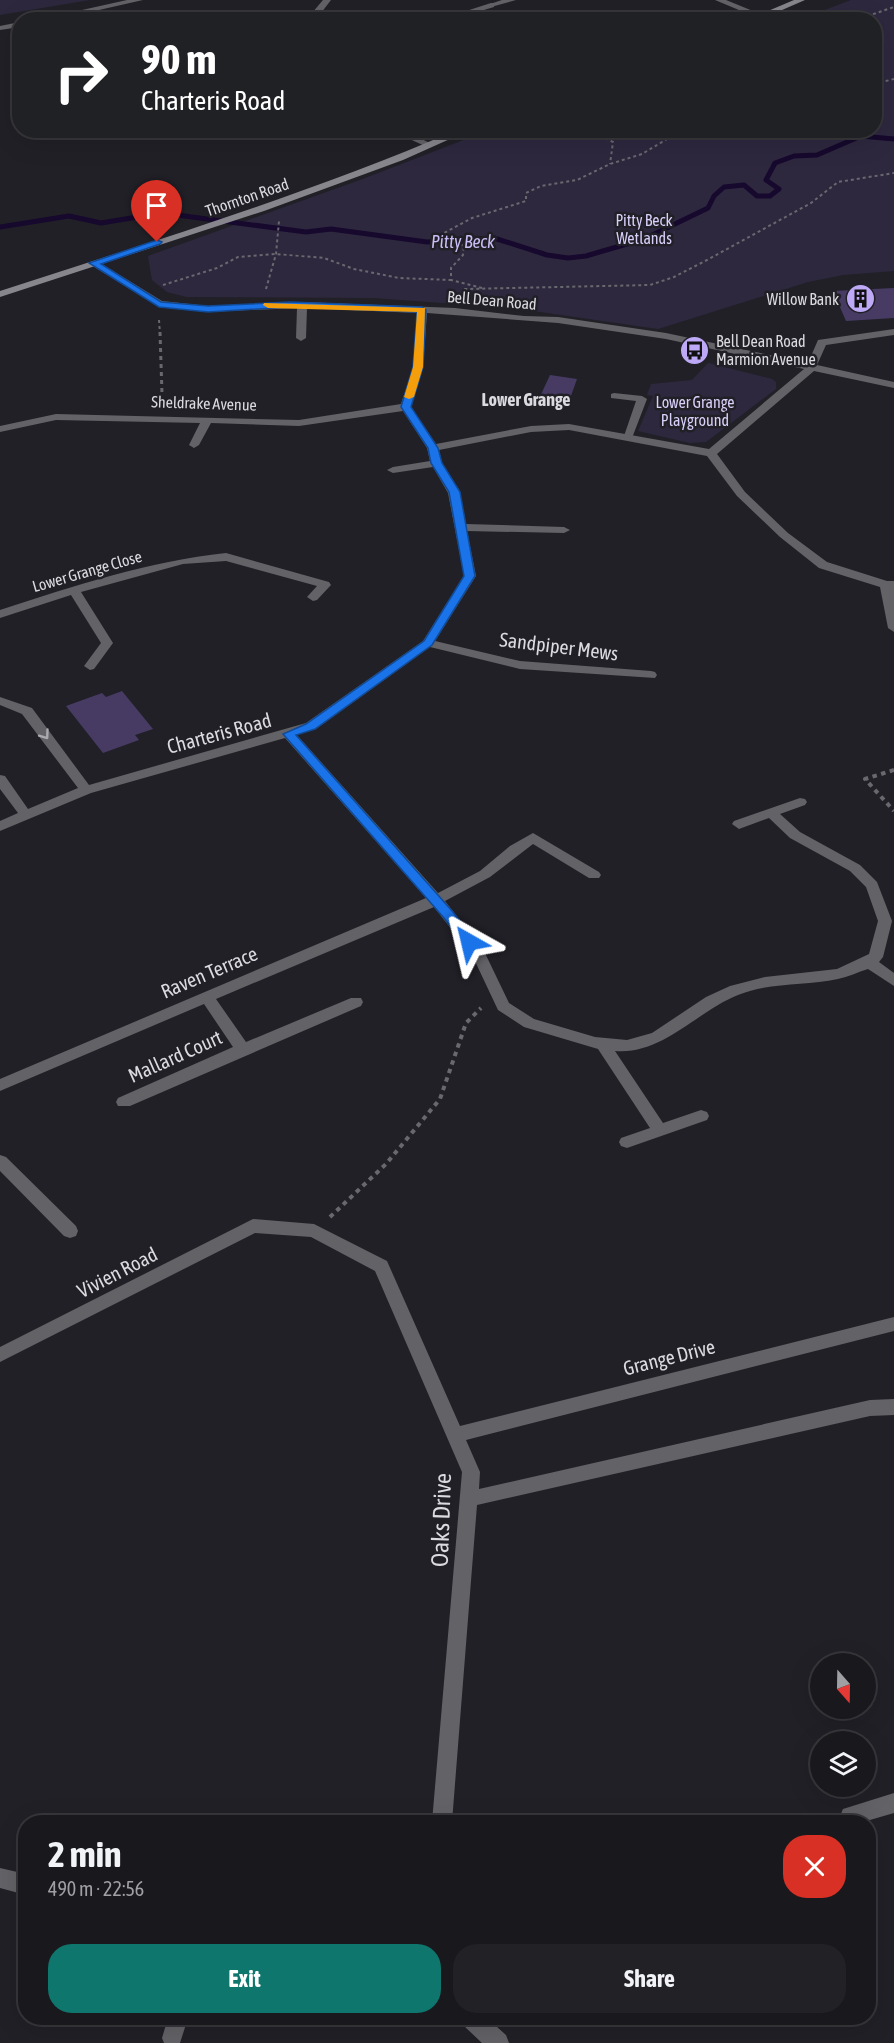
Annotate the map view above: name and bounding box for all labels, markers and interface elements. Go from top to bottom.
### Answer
text: 90 m [141,35,216,83]
icon: right [42,36,120,114]
text: Charteris Road [141,85,285,116]
street label: Thornton Road [203,174,291,220]
pin [131,180,182,242]
icon: arrive [140,189,173,222]
park label: Pitty Beck Wetlands [616,211,672,247]
water label: Pitty Beck [431,231,496,252]
building icon: Willow Bank [844,283,876,315]
street label: Bell Dean Road [447,287,537,313]
place label: Willow Bank [766,290,839,308]
place label: Bell Dean Road Marmion Avenue [716,332,816,368]
bus stop icon: Bell Dean Road Marmion Avenue [679,334,711,366]
district label: Lower Grange [482,389,570,410]
street label: Sheldrake Avenue [151,392,257,414]
park label: Lower Grange Playground [655,393,735,430]
street label: Lower Grange Close [30,547,144,596]
street label: Sandpiper Mews [498,627,620,665]
street label: Charteris Road [164,708,274,758]
one-way arrow [37,728,48,739]
position arrow [437,910,501,974]
street label: Raven Terrace [157,941,261,1003]
street label: Mallard Court [125,1025,226,1087]
street label: Vivien Road [73,1242,161,1302]
street label: Grange Drive [621,1334,717,1380]
street label: Oaks Drive [426,1473,456,1567]
north arrow [810,1653,876,1719]
map controls [810,1653,876,1797]
button: layers [810,1731,876,1797]
text: 2 min [48,1833,122,1875]
button: close [783,1835,846,1898]
text: 490 m · 22:56 [48,1877,144,1900]
button: Exit [48,1944,441,2013]
button: Share [453,1944,846,2013]

